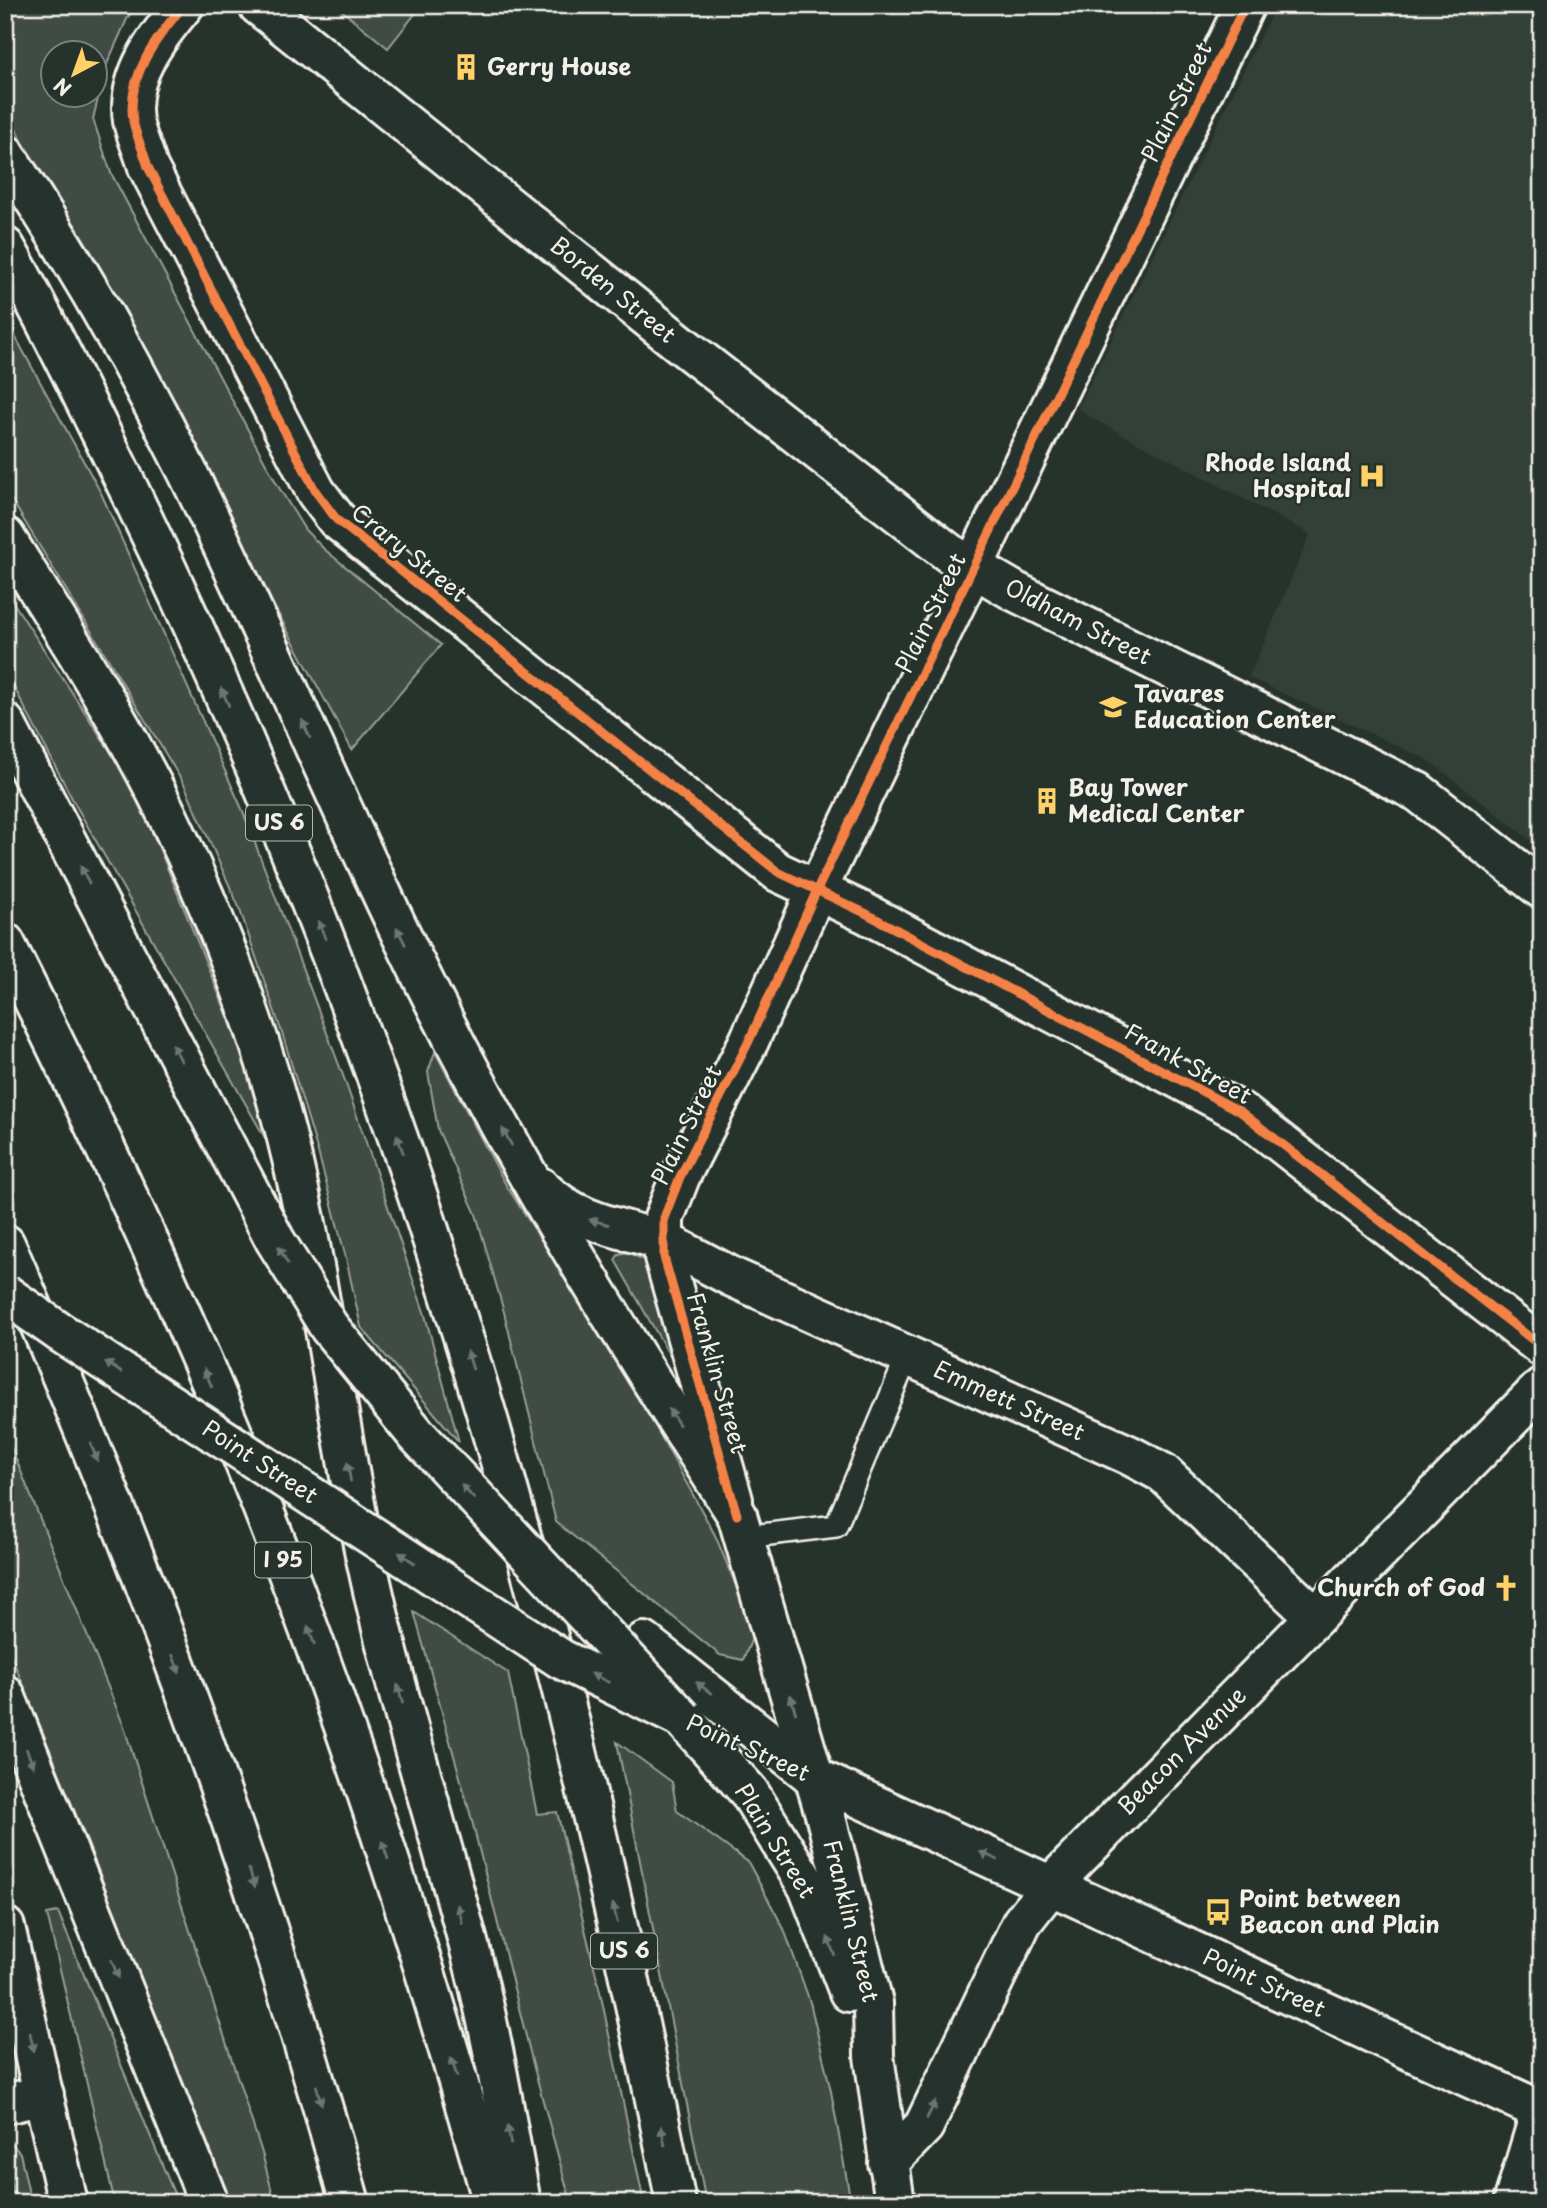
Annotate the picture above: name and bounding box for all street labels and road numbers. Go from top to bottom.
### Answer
street label: Plain Street [1132,35,1220,167]
street label: Borden Street [543,227,684,351]
street label: Crary Street [344,494,476,610]
street label: Plain Street [886,546,974,678]
street label: Oldham Street [999,569,1158,673]
road number: US 6 [246,806,312,840]
street label: Frank Street [1119,1013,1259,1112]
street label: Plain Street [642,1058,730,1190]
street label: Franklin Street [679,1288,758,1457]
street label: Emmett Street [928,1351,1091,1449]
street label: Point Street [196,1410,326,1511]
road number: I 95 [255,1542,311,1578]
street label: Beacon Avenue [1109,1678,1253,1822]
street label: Point Street [681,1704,816,1789]
street label: Plain Street [727,1776,825,1904]
street label: Franklin Street [815,1836,890,2005]
road number: US 6 [591,1934,657,1968]
street label: Point Street [1198,1938,1332,2025]

